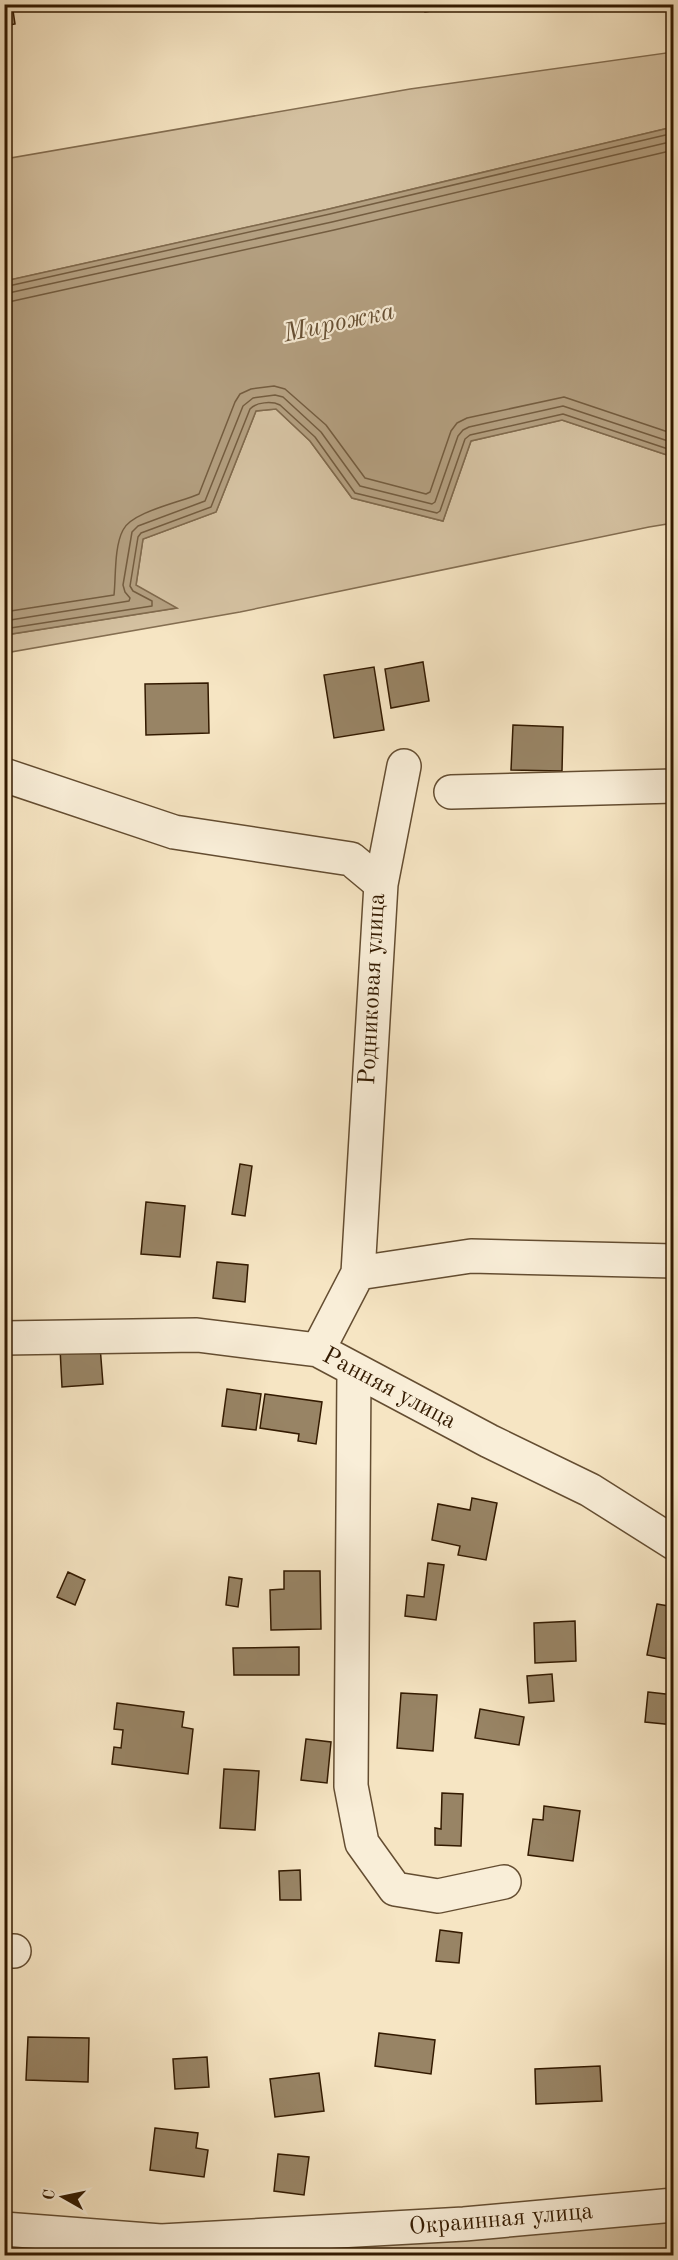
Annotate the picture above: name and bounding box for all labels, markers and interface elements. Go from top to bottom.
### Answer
water label: Мирожка [280,298,397,348]
street label: Родниковая улица [356,892,390,1085]
street label: Ранняя улица [318,1344,460,1434]
north arrow [33,2167,93,2227]
text: С [41,2188,59,2201]
street label: Окраинная улица [408,2200,594,2240]

